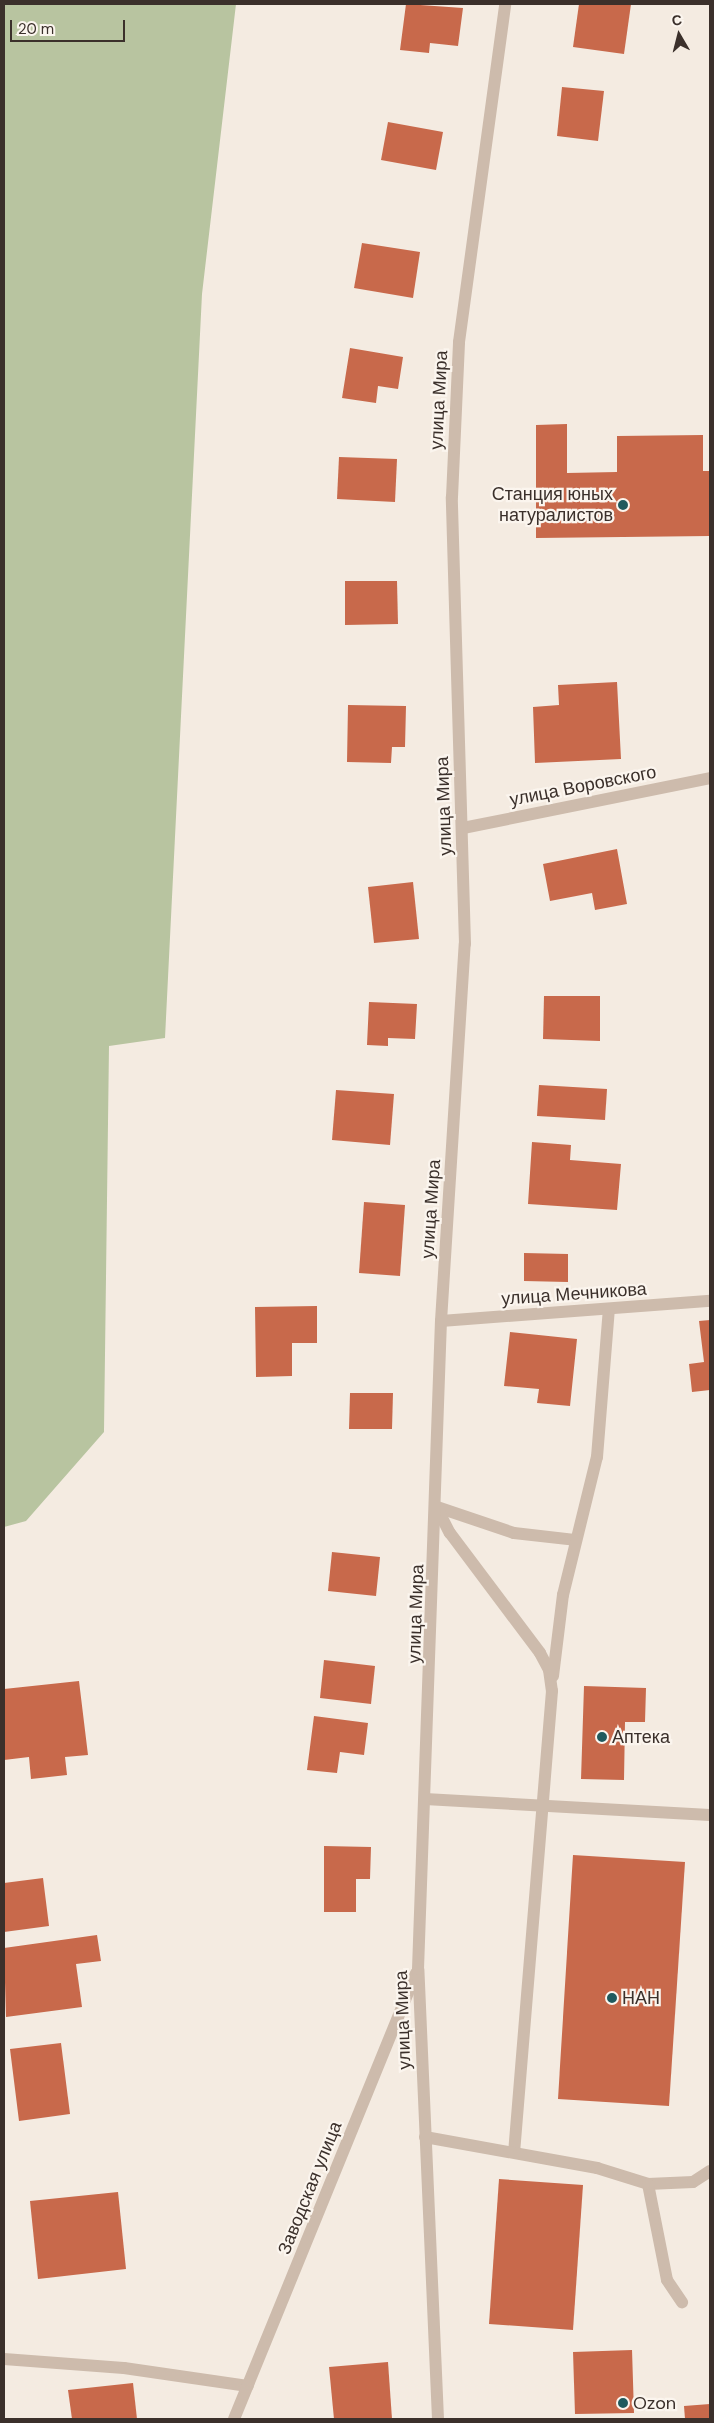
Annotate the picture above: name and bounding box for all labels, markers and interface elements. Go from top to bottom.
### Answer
scale bar [12,10,128,42]
north arrow [654,10,704,60]
text: С [671,11,683,30]
text: 20 m [18,19,54,39]
street label: улица Мира [426,350,452,450]
place label: Станция юных натуралистов [492,484,613,526]
marker: Станция юных натуралистов [617,499,629,511]
street label: улица Мира [431,756,457,856]
street label: улица Воровского [508,761,658,811]
street label: улица Мира [417,1159,445,1259]
street label: улица Мечникова [501,1278,647,1310]
street label: улица Мира [403,1564,429,1664]
place label: Аптека [612,1726,670,1748]
marker: Аптека [596,1731,608,1743]
street label: улица Мира [390,1970,416,2070]
place label: НАН [622,1987,660,2009]
marker: НАН [606,1992,618,2004]
street label: Заводская улица [273,2118,347,2258]
place label: Ozon [633,2392,676,2414]
marker: Ozon [617,2397,629,2409]

